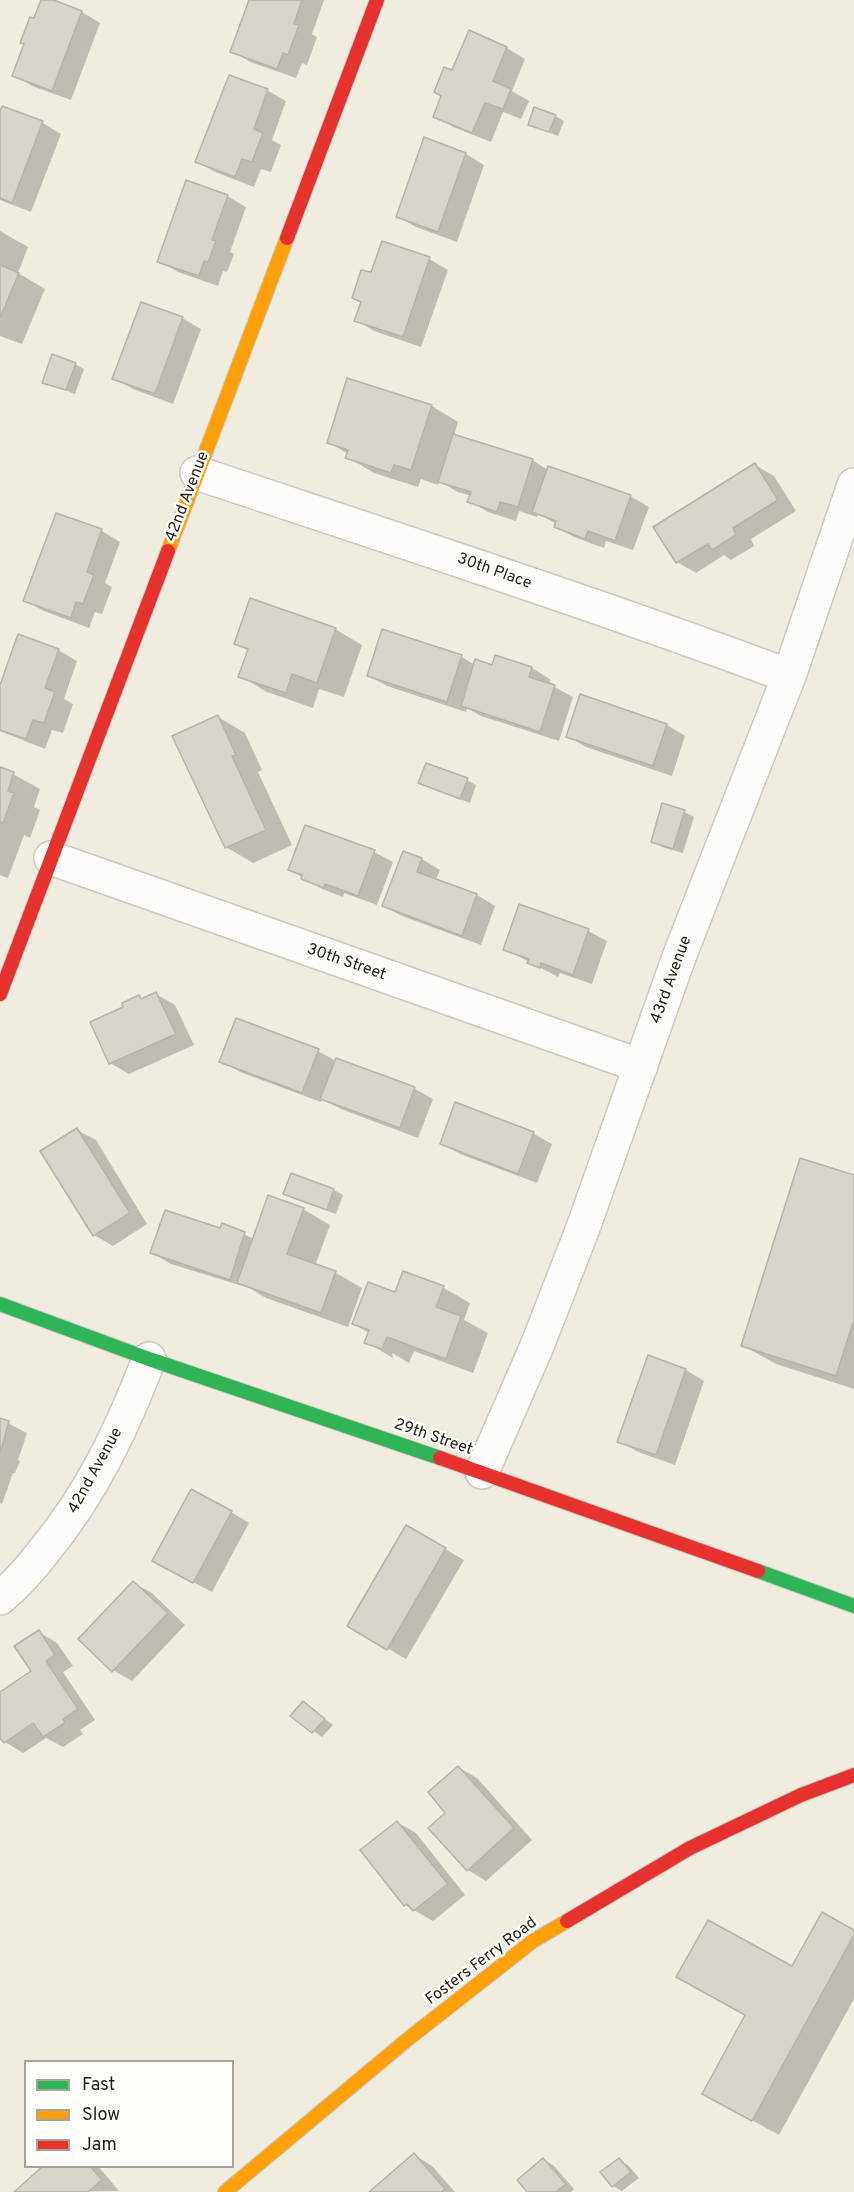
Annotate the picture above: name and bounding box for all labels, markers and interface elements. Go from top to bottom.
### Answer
street label: 42nd Avenue [162,449,214,545]
street label: 30th Place [454,550,534,594]
street label: 43rd Avenue [647,934,697,1026]
street label: 30th Street [304,941,388,985]
street label: 29th Street [391,1416,475,1460]
street label: 42nd Avenue [65,1425,127,1517]
street label: Fosters Ferry Road [423,1914,541,2010]
legend [24,2060,234,2168]
text: Fast [82,2074,115,2097]
text: Slow [82,2104,120,2127]
text: Jam [82,2134,117,2157]

